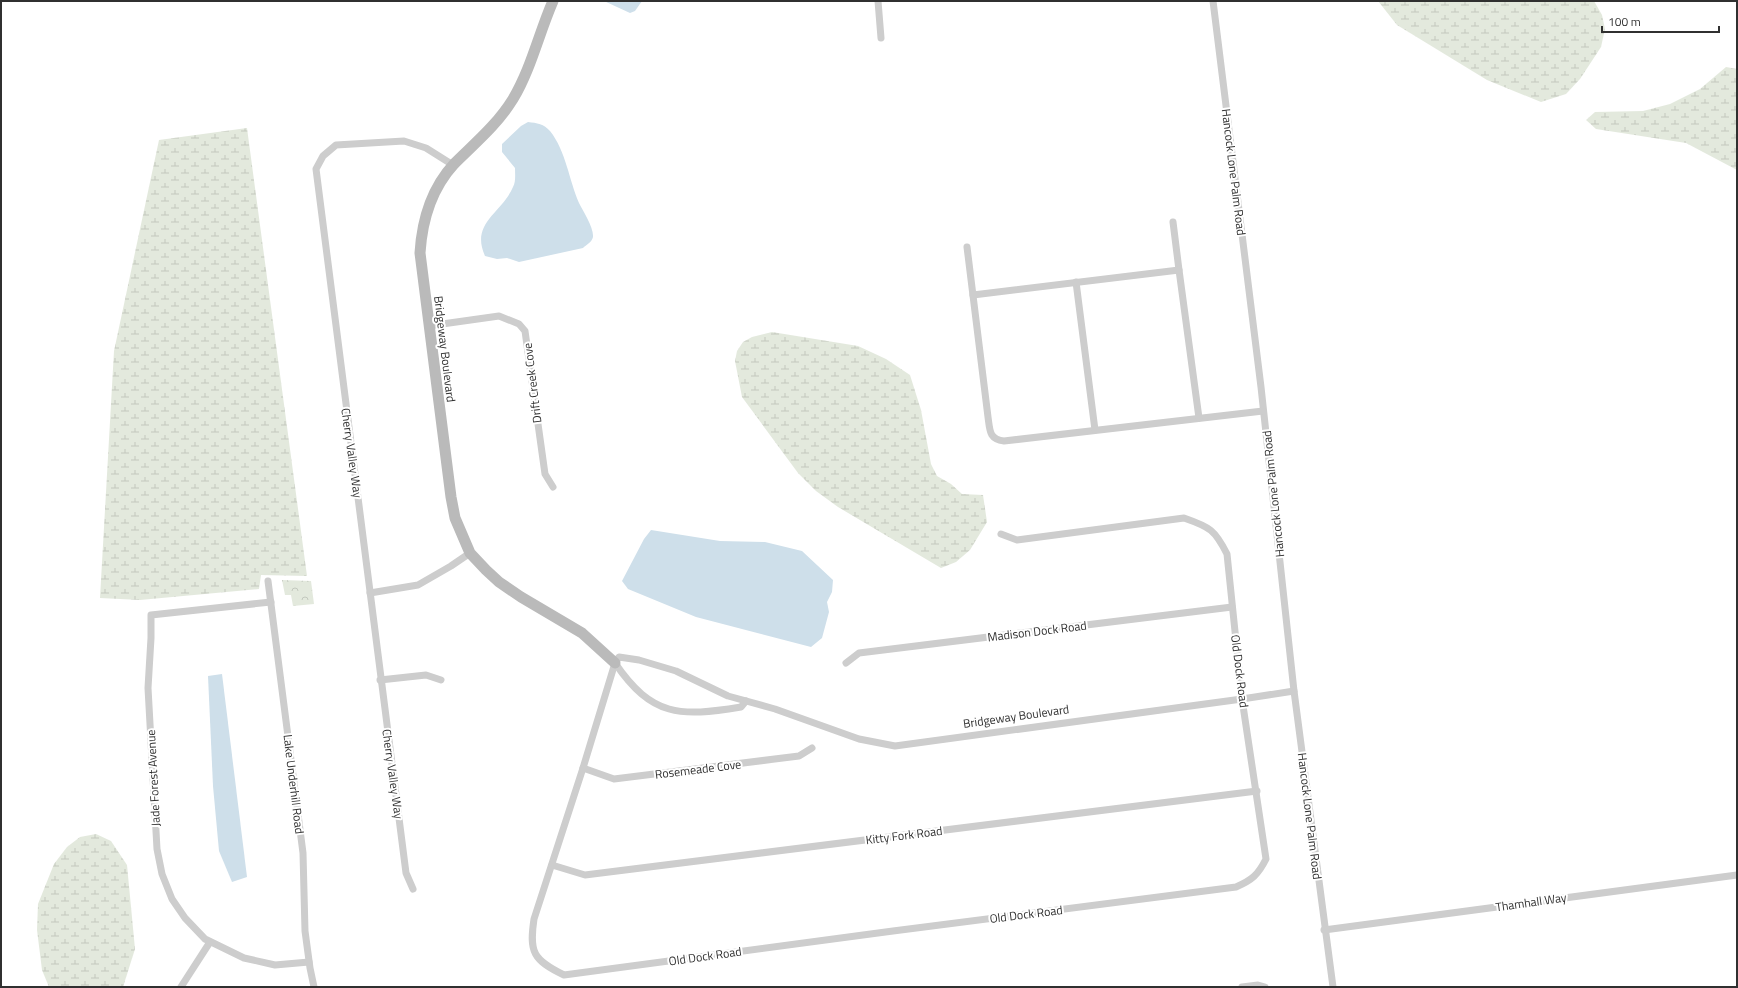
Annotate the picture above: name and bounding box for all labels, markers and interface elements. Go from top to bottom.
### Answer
scale bar [1602,8,1719,34]
text: 100 m [1608,12,1641,31]
street label: Hancock Lone Palm Road [1217,108,1251,236]
street label: Bridgeway Boulevard [429,295,461,403]
street label: Drift Creek Cove [518,342,546,424]
street label: Cherry Valley Way [336,407,368,499]
street label: Hancock Lone Palm Road [1257,430,1289,558]
street label: Madison Dock Road [986,615,1088,647]
street label: Old Dock Road [1226,633,1254,709]
street label: Bridgeway Boulevard [962,699,1070,733]
street label: Cherry Valley Way [377,728,409,820]
street label: Jade Forest Avenue [141,729,165,827]
street label: Lake Underhill Road [278,733,310,835]
street label: Hancock Lone Palm Road [1293,752,1327,880]
street label: Rosemeade Cove [654,754,742,784]
street label: Kitty Fork Road [864,821,944,849]
street label: Thamhall Way [1494,888,1568,916]
street label: Old Dock Road [988,900,1064,928]
street label: Old Dock Road [667,941,743,971]

